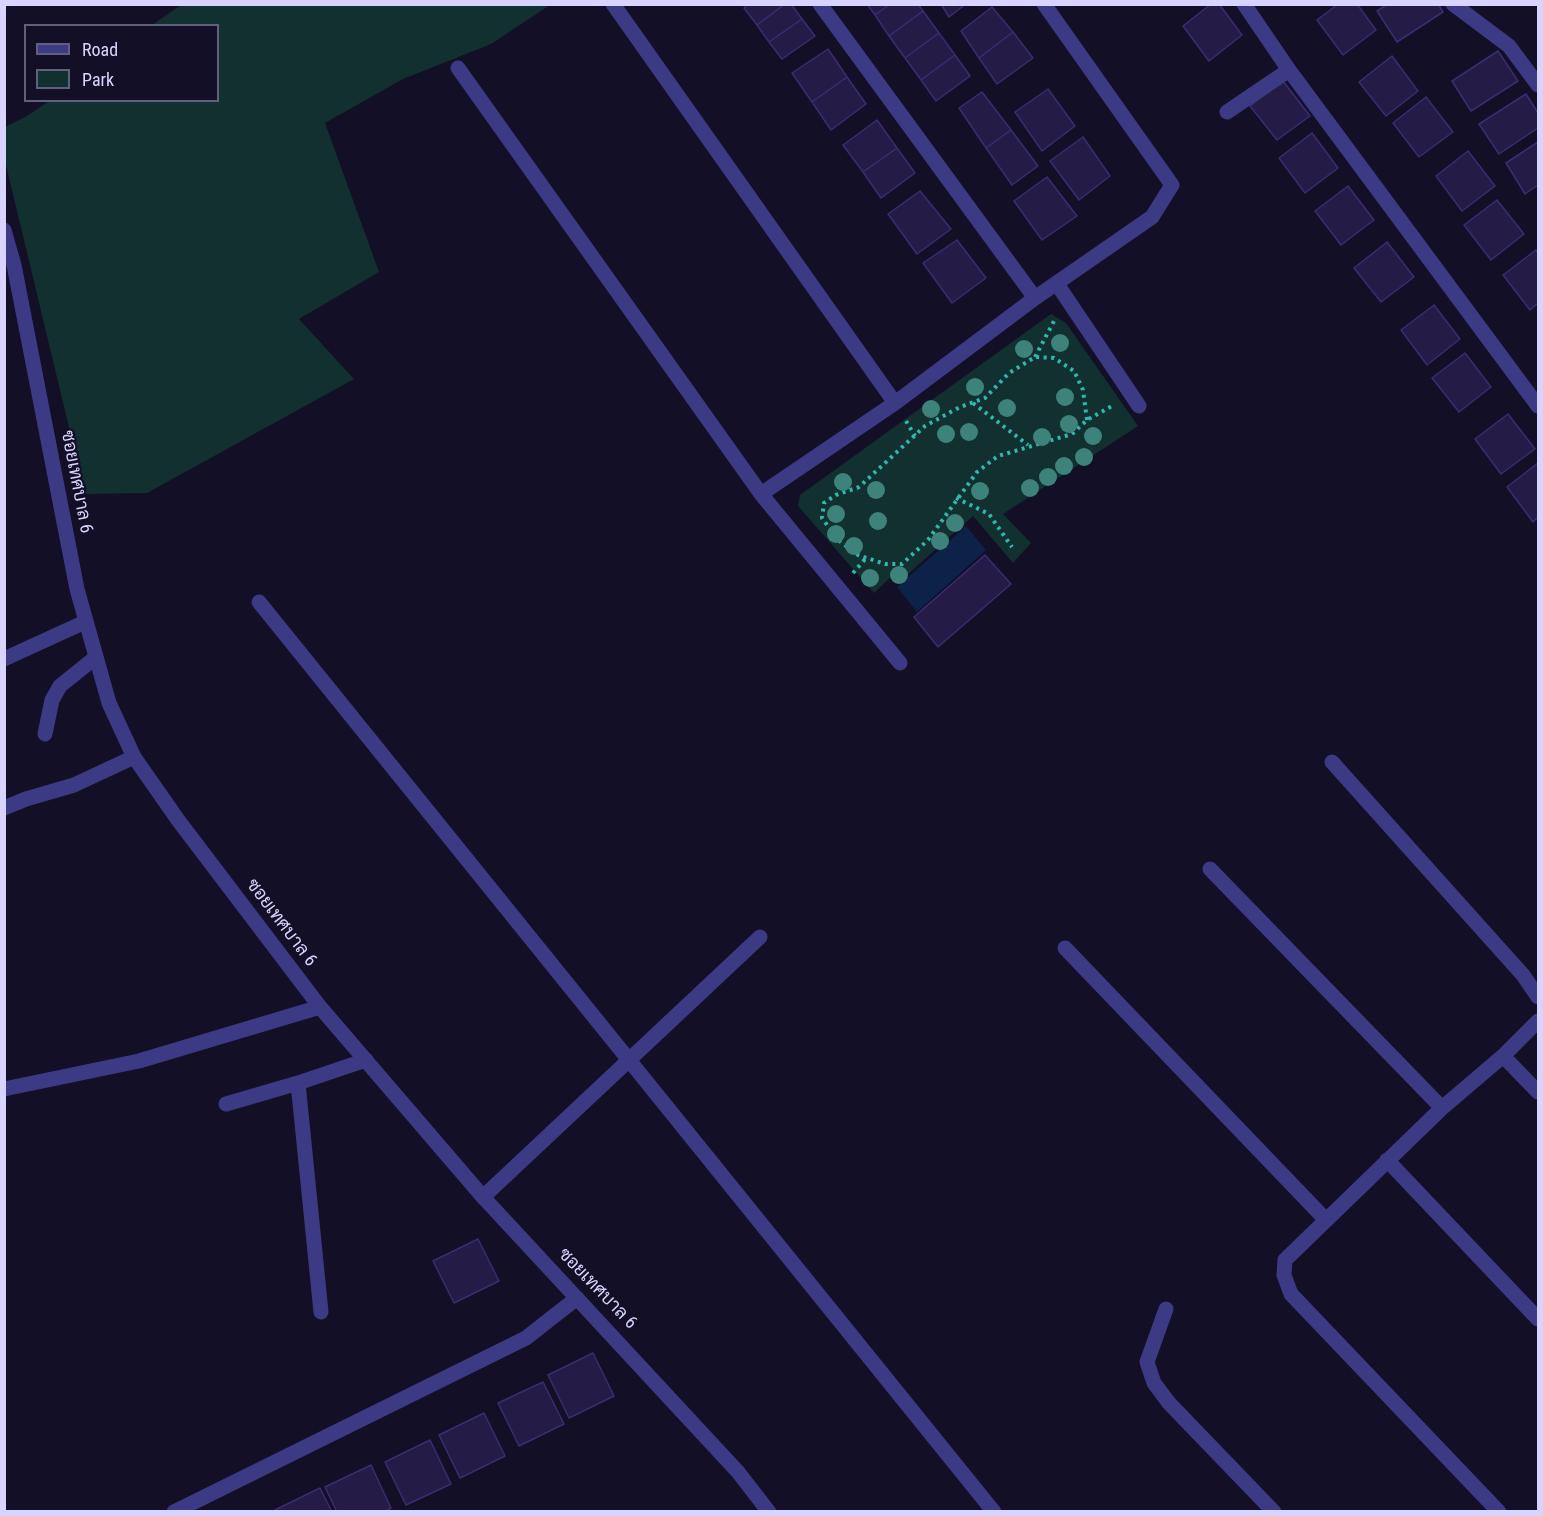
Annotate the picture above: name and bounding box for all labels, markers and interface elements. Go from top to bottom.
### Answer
legend [24,24,219,102]
text: Road [82,39,118,60]
text: Park [82,69,114,90]
street label: ซอยเทศบาล 6 [55,429,97,535]
street label: ซอยเทศบาล 6 [241,875,321,971]
street label: ซอยเทศบาล 6 [553,1244,641,1334]

